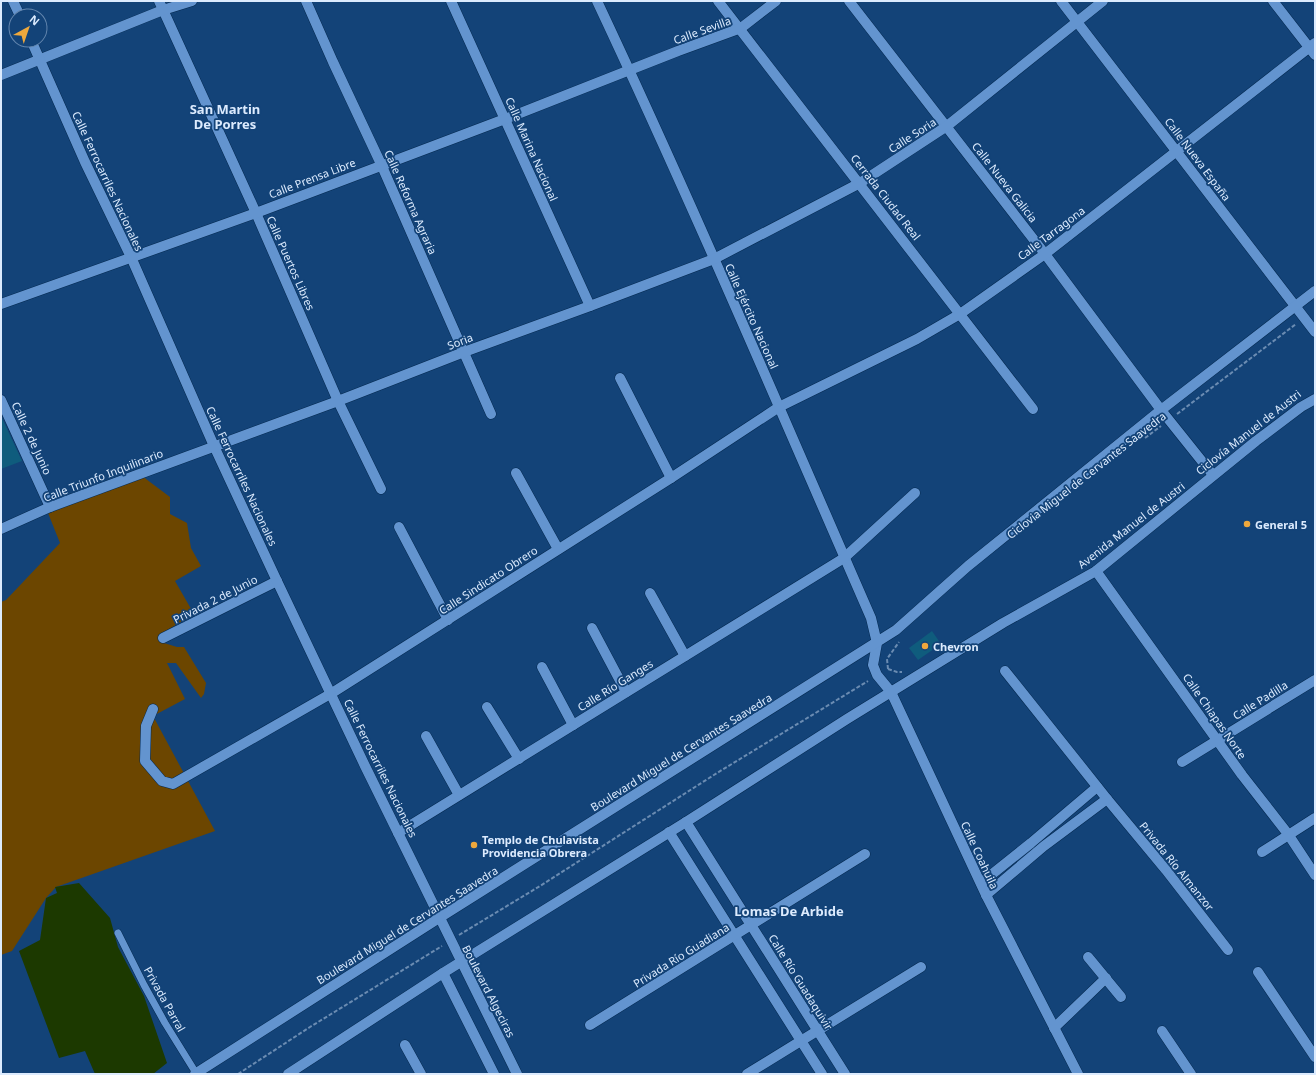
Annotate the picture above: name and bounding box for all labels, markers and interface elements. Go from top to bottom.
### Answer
north arrow [8,8,48,48]
text: N [26,11,43,29]
street label: Calle Sevilla [671,13,733,47]
street label: Calle Marina Nacional [502,95,562,203]
district label: San Martin De Porres [190,100,260,133]
street label: Calle Ferrocarriles Nacionales [69,109,147,253]
street label: Calle Soria [885,114,939,156]
street label: Calle Nueva España [1162,114,1234,204]
street label: Calle Nueva Galicia [969,139,1041,225]
street label: Calle Reforma Agraria [381,147,441,257]
street label: Cerrada Ciudad Real [848,151,924,243]
street label: Calle Prensa Libre [266,155,358,201]
street label: Calle Tarragona [1014,203,1088,263]
street label: Calle Puertos Libres [263,213,319,313]
street label: Calle Ejército Nacional [722,261,782,371]
street label: Soria [445,329,475,353]
street label: Ciclovía Manuel de Austri [1192,386,1304,478]
street label: Calle 2 de Junio [9,399,56,477]
street label: Calle Ferrocarriles Nacionales [203,404,281,548]
street label: Ciclovia Miguel de Cervantes Saavedra [1003,408,1169,542]
street label: Calle Triunfo Inquilinario [41,445,165,505]
street label: Avenida Manuel de Austri [1074,478,1188,572]
place label: General 5 [1255,517,1307,532]
marker: General 5 [1242,519,1252,529]
street label: Calle Sindicato Obrero [436,542,541,618]
street label: Privada 2 de Junio [170,571,260,627]
place label: Chevron [933,639,979,654]
marker: Chevron [920,641,930,651]
street label: Calle Río Ganges [574,656,656,714]
street label: Calle Chiapas Norte [1180,670,1250,762]
street label: Calle Padilla [1230,677,1290,723]
street label: Boulevard Miguel de Cervantes Saavedra [587,690,775,814]
street label: Calle Ferrocarriles Nacionales [341,696,421,840]
street label: Privada Río Almanzor [1136,818,1218,914]
street label: Calle Coahuila [958,819,1002,891]
place label: Templo de Chulavista Providencia Obrera [482,832,599,860]
marker: Templo de Chulavista Providencia Obrera [469,840,479,850]
street label: Boulevard Miguel de Cervantes Saavedra [313,863,501,987]
district label: Lomas De Arbide [734,902,844,920]
street label: Privada Río Guadiana [630,919,732,991]
street label: Calle Río Guadaquivir [765,931,837,1033]
street label: Boulevard Algeciras [459,942,519,1040]
street label: Privada Parral [141,964,189,1034]

